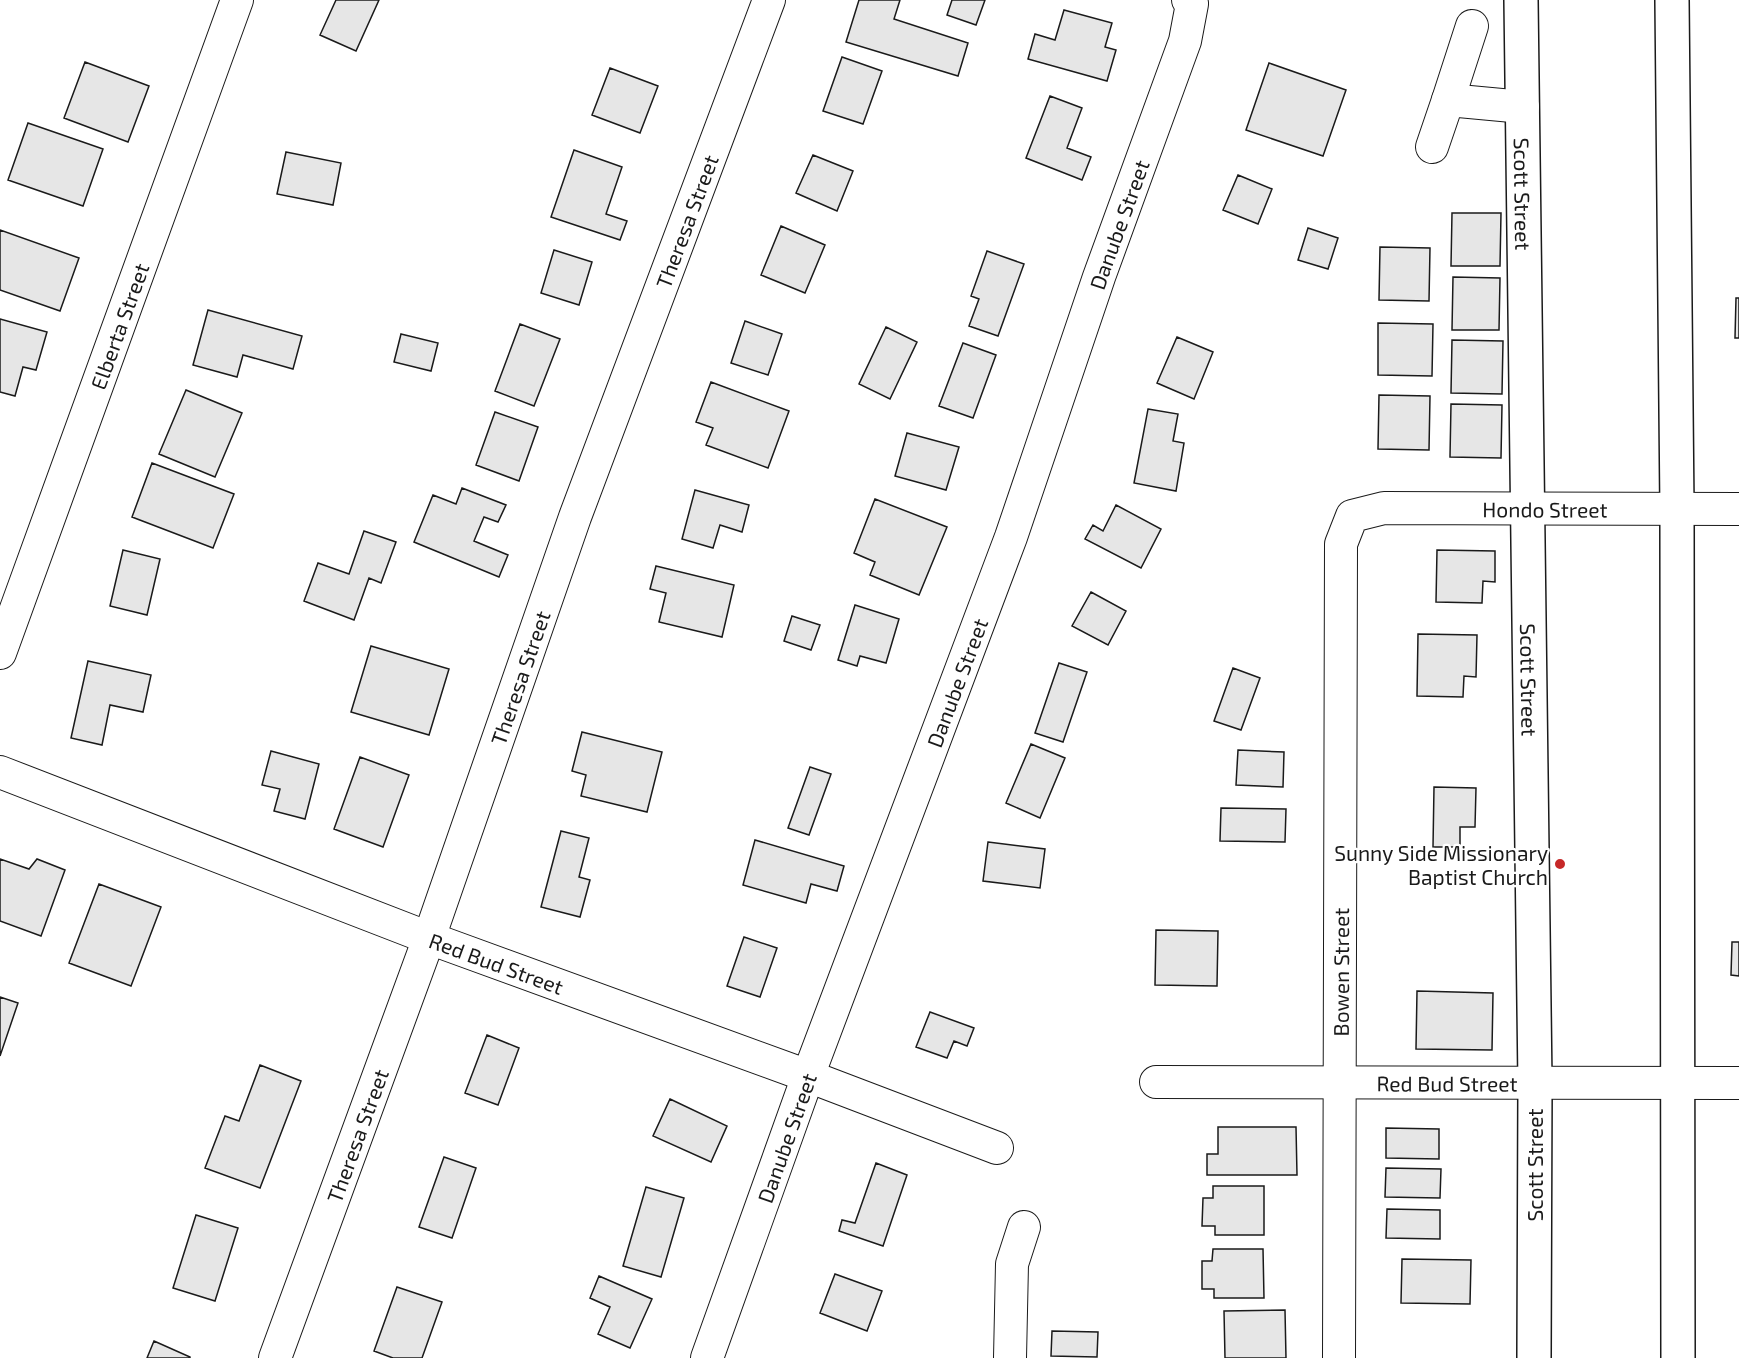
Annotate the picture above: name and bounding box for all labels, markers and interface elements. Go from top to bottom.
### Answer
street label: Scott Street [1510,137,1537,251]
street label: Theresa Street [650,151,722,291]
street label: Danube Street [1083,156,1153,292]
street label: Elberta Street [84,259,153,392]
street label: Hondo Street [1482,496,1608,521]
street label: Theresa Street [485,607,554,748]
street label: Danube Street [921,614,992,751]
street label: Scott Street [1517,623,1543,737]
place label: Sunny Side Missionary Baptist Church [1334,840,1548,889]
marker: Sunny Side Missionary Baptist Church [1553,857,1567,871]
street label: Bowen Street [1327,908,1353,1036]
street label: Red Bud Street [426,927,567,999]
street label: Theresa Street [321,1065,392,1206]
street label: Danube Street [751,1069,821,1206]
street label: Red Bud Street [1376,1070,1518,1095]
street label: Scott Street [1522,1109,1547,1221]

